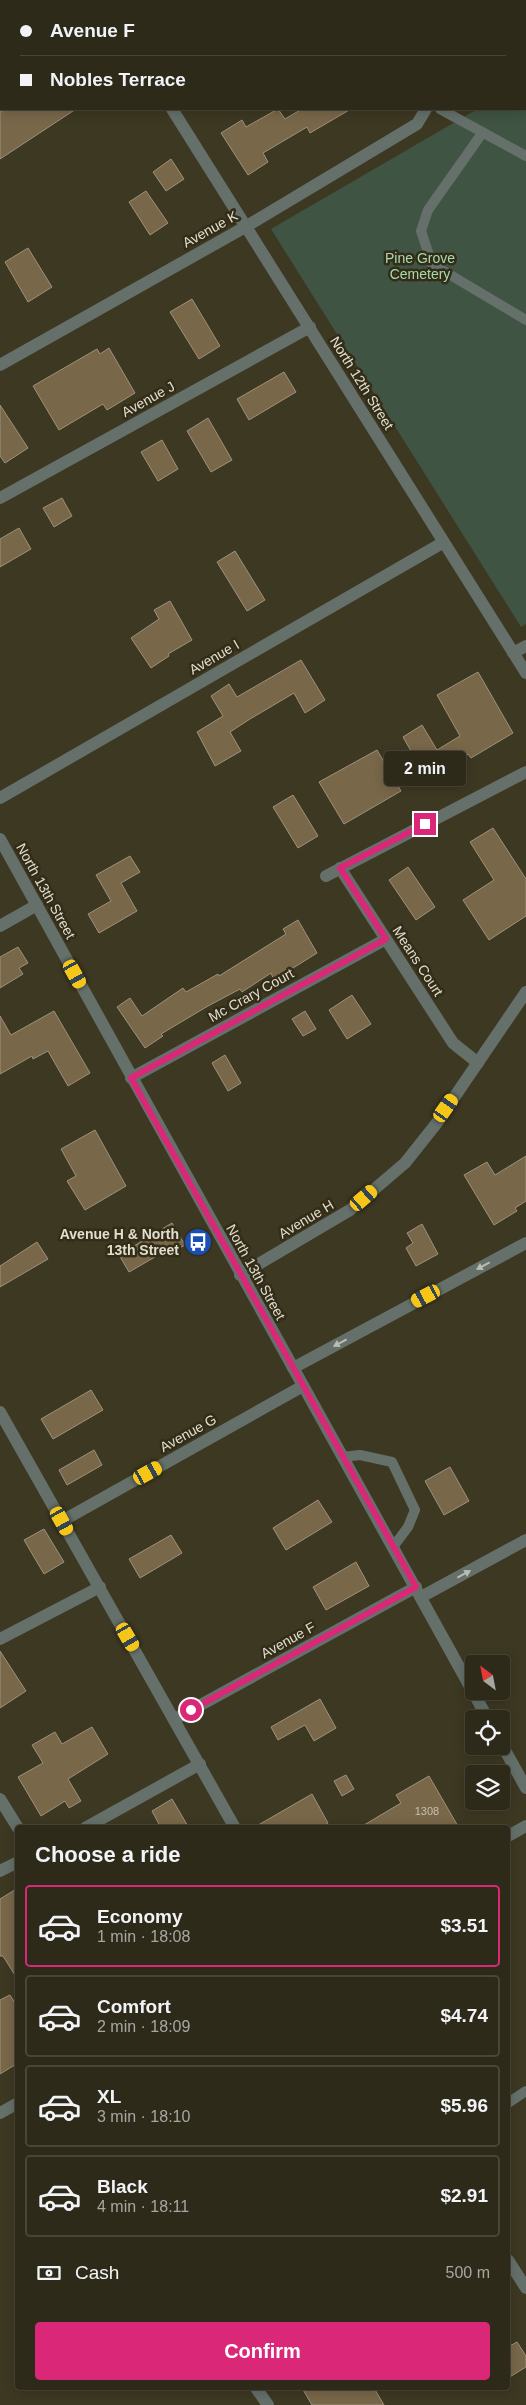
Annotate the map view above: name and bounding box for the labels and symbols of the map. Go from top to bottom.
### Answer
street label: Avenue K [180,207,241,251]
park label: Pine Grove Cemetery [385,250,455,282]
street label: North 12th Street [327,334,397,433]
street label: Avenue J [119,378,177,420]
street label: Avenue I [186,636,242,678]
callout: 2 min [384,752,466,786]
route end [414,813,436,835]
street label: North 13th Street [13,840,79,942]
street label: Means Court [389,923,447,999]
car [61,957,88,991]
street label: Mc Crary Court [206,965,296,1025]
car [431,1091,460,1125]
car [347,1182,380,1214]
street label: Avenue H [276,1196,336,1242]
street label: North 13th Street [223,1221,289,1323]
place label: Avenue H & North 13th Street [60,1226,179,1258]
bus stop icon: Avenue H & North 13th Street [183,1227,213,1257]
one-way arrow [476,1262,490,1270]
car [409,1282,442,1310]
one-way arrow [333,1339,347,1347]
street label: Avenue G [157,1411,219,1455]
car [131,1459,164,1487]
car [48,1504,75,1538]
one-way arrow [457,1570,471,1578]
street label: Avenue F [258,1619,318,1661]
car [114,1620,141,1654]
north arrow [465,1655,510,1700]
route start [180,1699,202,1721]
house number: 1308 [415,1805,439,1817]

